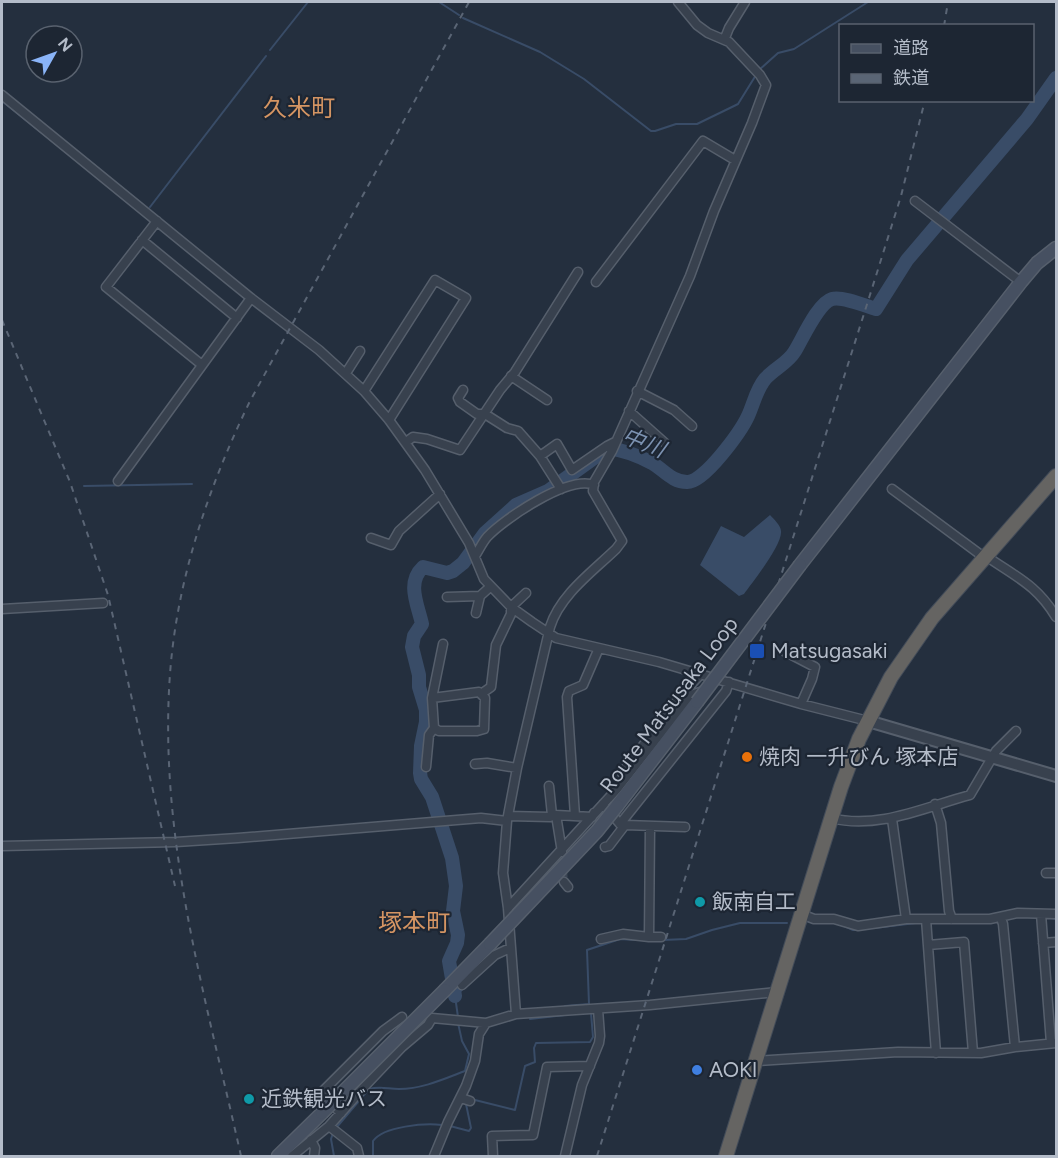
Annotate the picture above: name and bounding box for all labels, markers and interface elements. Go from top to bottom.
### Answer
north arrow [24,24,84,84]
legend [839,24,1034,102]
text: N [54,34,76,56]
text: 道路 [893,37,929,59]
text: 鉄道 [893,67,929,89]
district label: 久米町 [263,93,335,122]
water label: 中川 [618,422,671,464]
street label: Route Matsusaka Loop [594,612,743,797]
place label: Matsugasaki [771,638,888,663]
marker: Matsugasaki [748,642,766,660]
place label: 焼肉 一升びん 塚本店 [759,744,958,769]
marker: 焼肉 一升びん 塚本店 [740,750,754,764]
place label: 飯南自工 [712,889,796,914]
marker: 飯南自工 [693,895,707,909]
district label: 塚本町 [378,908,450,937]
place label: AOKI [709,1057,758,1082]
marker: AOKI [690,1063,704,1077]
place label: 近鉄観光バス [261,1086,387,1111]
marker: 近鉄観光バス [242,1092,256,1106]

